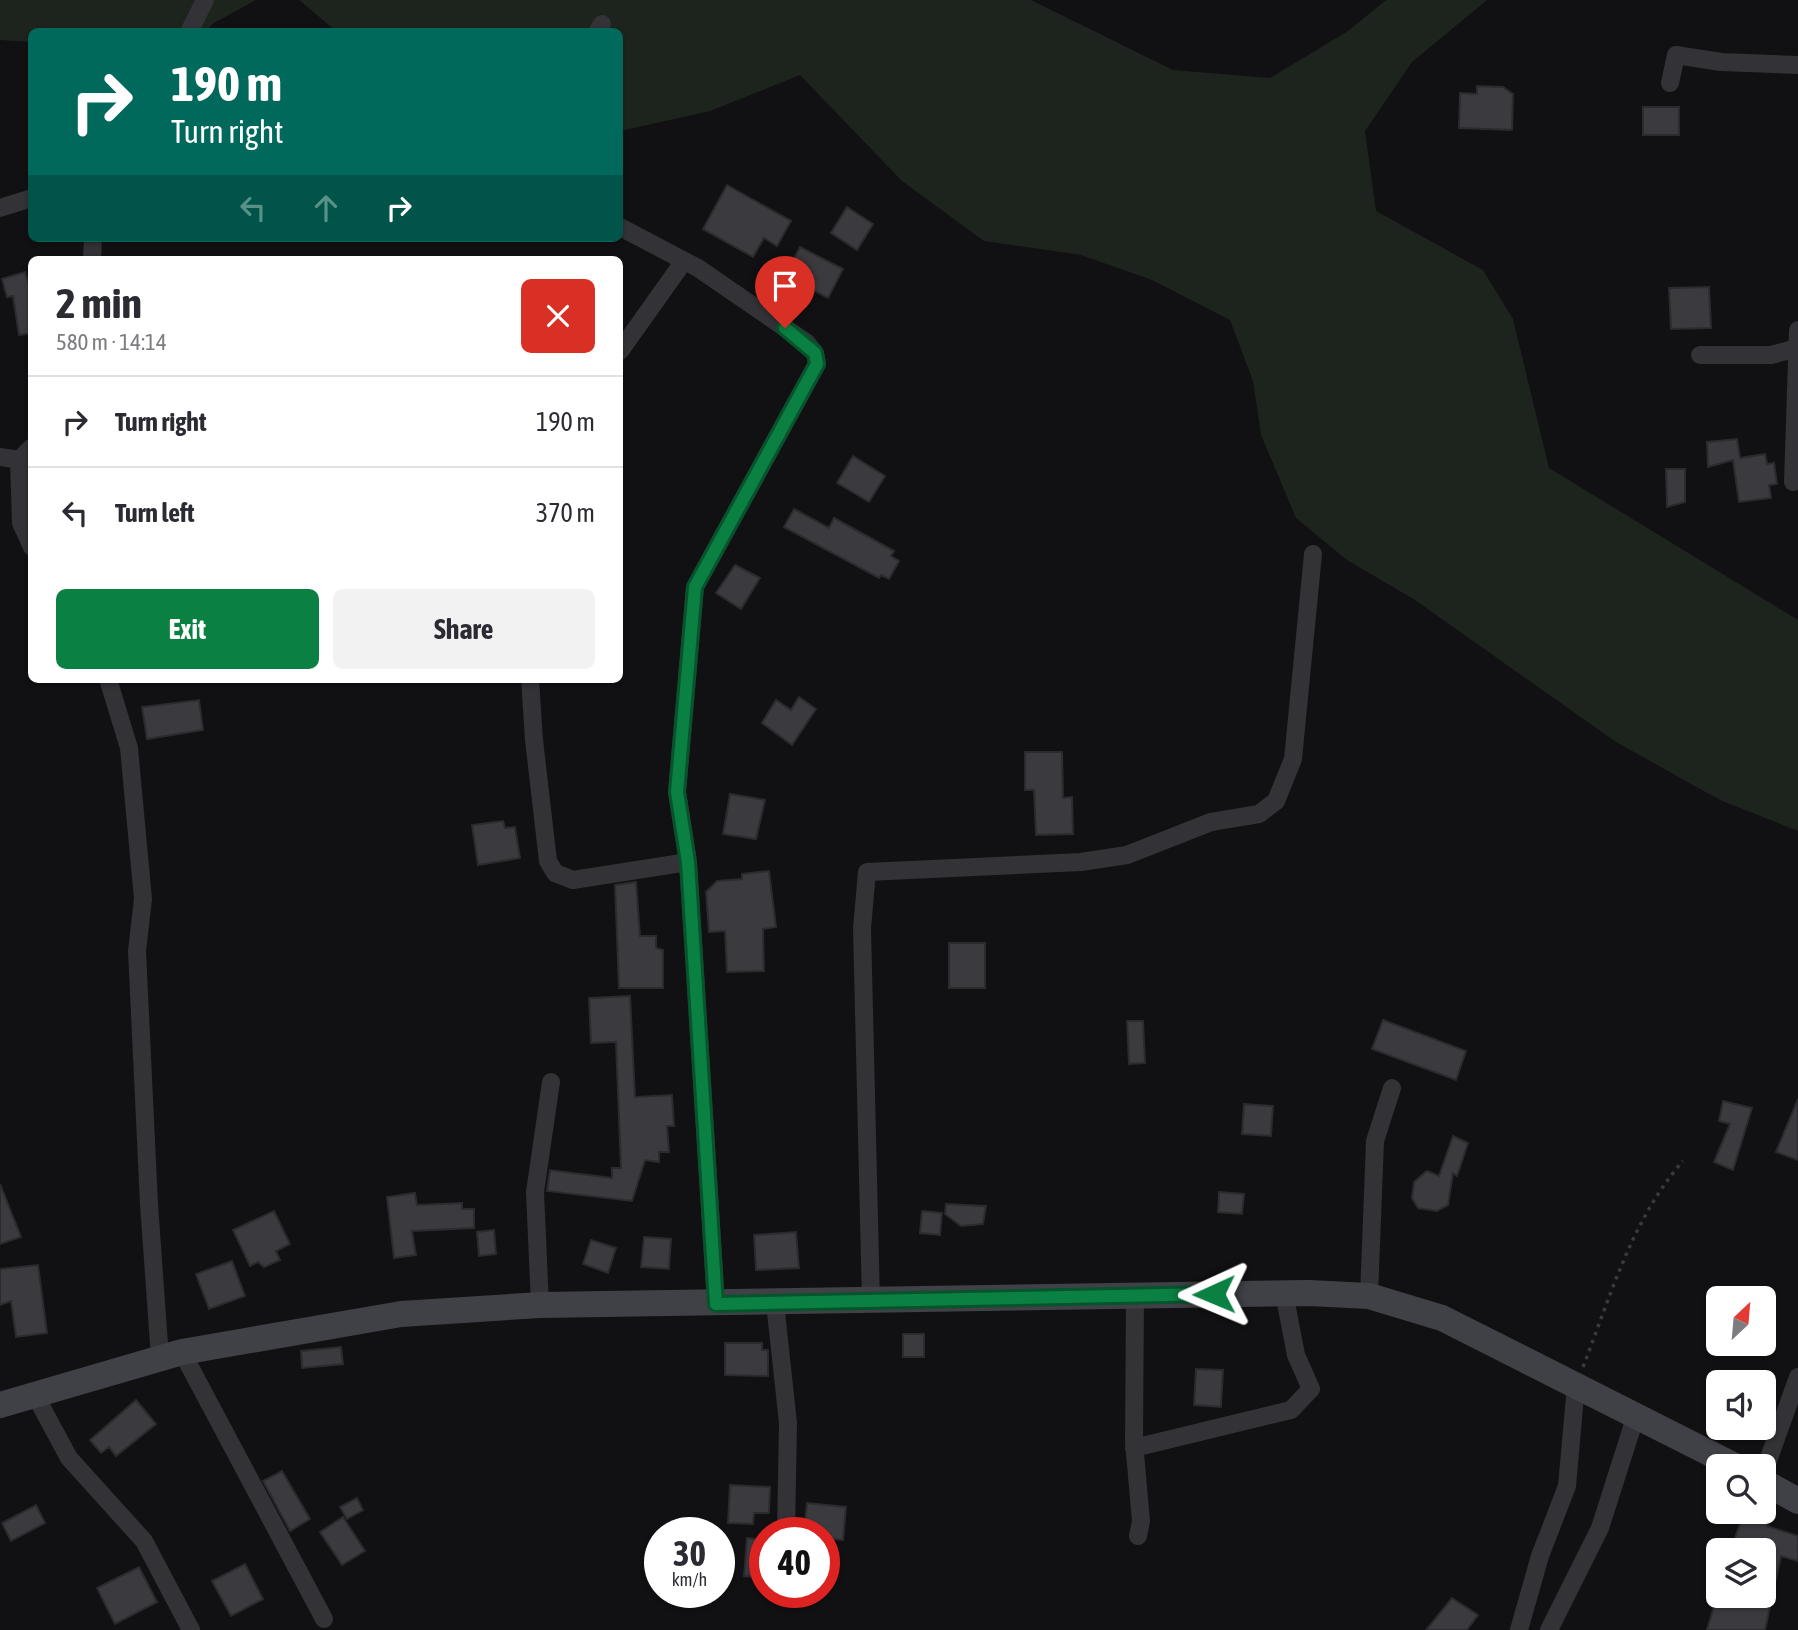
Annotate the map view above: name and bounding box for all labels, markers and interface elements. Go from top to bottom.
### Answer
text: 190 m [171,55,282,111]
icon: right [56,56,147,147]
text: Turn right [171,113,284,150]
icon: left [234,189,272,227]
icon: ahead [307,189,345,227]
icon: right [380,189,418,227]
pin [755,256,815,328]
icon: arrive [766,267,804,305]
text: 2 min [56,279,142,327]
button: close [521,279,595,353]
text: 580 m · 14:14 [56,329,167,355]
icon: right [56,403,94,441]
text: Turn right [115,407,206,437]
text: 190 m [536,407,595,437]
icon: left [56,494,94,532]
text: Turn left [115,498,195,528]
text: 370 m [536,498,595,528]
button: Exit [56,589,319,669]
button: Share [333,589,595,669]
position arrow [1177,1257,1251,1331]
north arrow [1706,1286,1776,1356]
map controls [1706,1286,1776,1608]
button: sound [1706,1370,1776,1440]
button: search [1706,1454,1776,1524]
speed limit sign: 40 [749,1517,840,1608]
text: 30 [673,1533,706,1573]
button: layers [1706,1538,1776,1608]
text: km/h [672,1569,707,1590]

